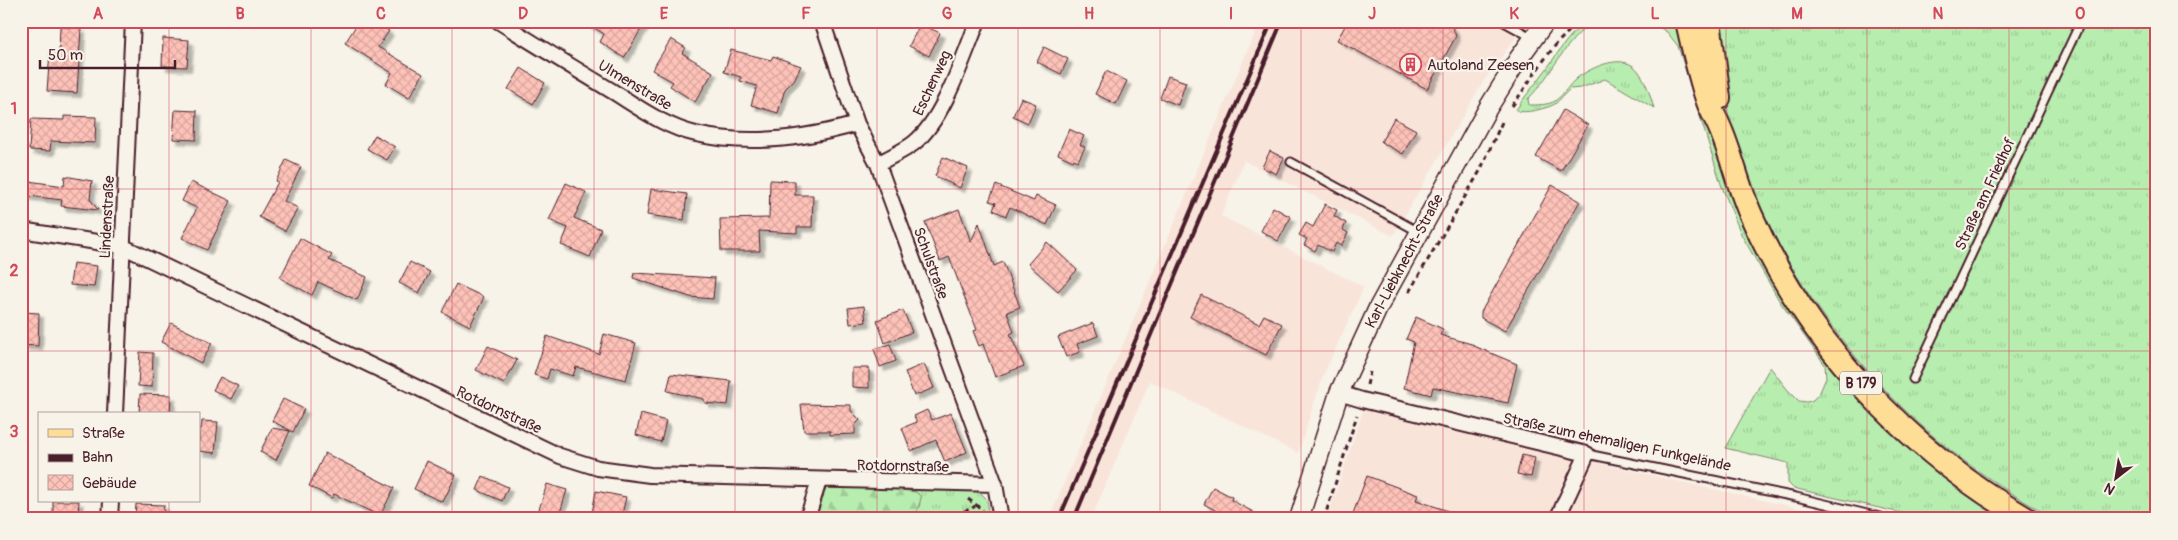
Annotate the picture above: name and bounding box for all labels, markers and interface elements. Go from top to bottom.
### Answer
text: A [93,4,104,24]
text: B [235,4,245,24]
text: C [376,4,386,24]
text: D [518,4,528,24]
text: E [660,4,669,24]
text: F [801,4,811,24]
text: G [942,4,953,24]
text: H [1084,4,1094,24]
text: I [1229,4,1233,24]
text: J [1368,4,1376,24]
text: K [1509,4,1519,24]
text: L [1650,4,1660,24]
text: M [1791,4,1803,24]
text: N [1933,4,1944,24]
text: O [2075,4,2085,24]
scale bar [40,38,175,70]
text: 50 m [48,46,83,65]
street label: Eschenweg [909,48,956,119]
building icon: Autoland Zeesen [1399,53,1423,77]
street label: Ulmenstraße [594,56,676,115]
place label: Autoland Zeesen [1427,56,1534,75]
text: 1 [11,99,17,119]
street label: Straße am Friedhof [1951,135,2020,254]
street label: Lindenstraße [96,175,119,259]
street label: Karl-Liebknecht-Straße [1361,190,1448,332]
street label: Schulstraße [909,225,953,302]
text: 2 [10,261,19,281]
road number: B 179 [1840,372,1882,394]
street label: Rotdornstraße [453,382,545,439]
street label: Straße zum ehemaligen Funkgelände [1501,409,1733,476]
legend [38,412,200,502]
text: 3 [10,422,19,442]
text: Straße [82,424,125,443]
text: Bahn [82,448,113,467]
north arrow [2090,452,2140,502]
street label: Rotdornstraße [857,456,950,477]
text: Gebäude [82,474,137,493]
text: N [2101,479,2118,498]

